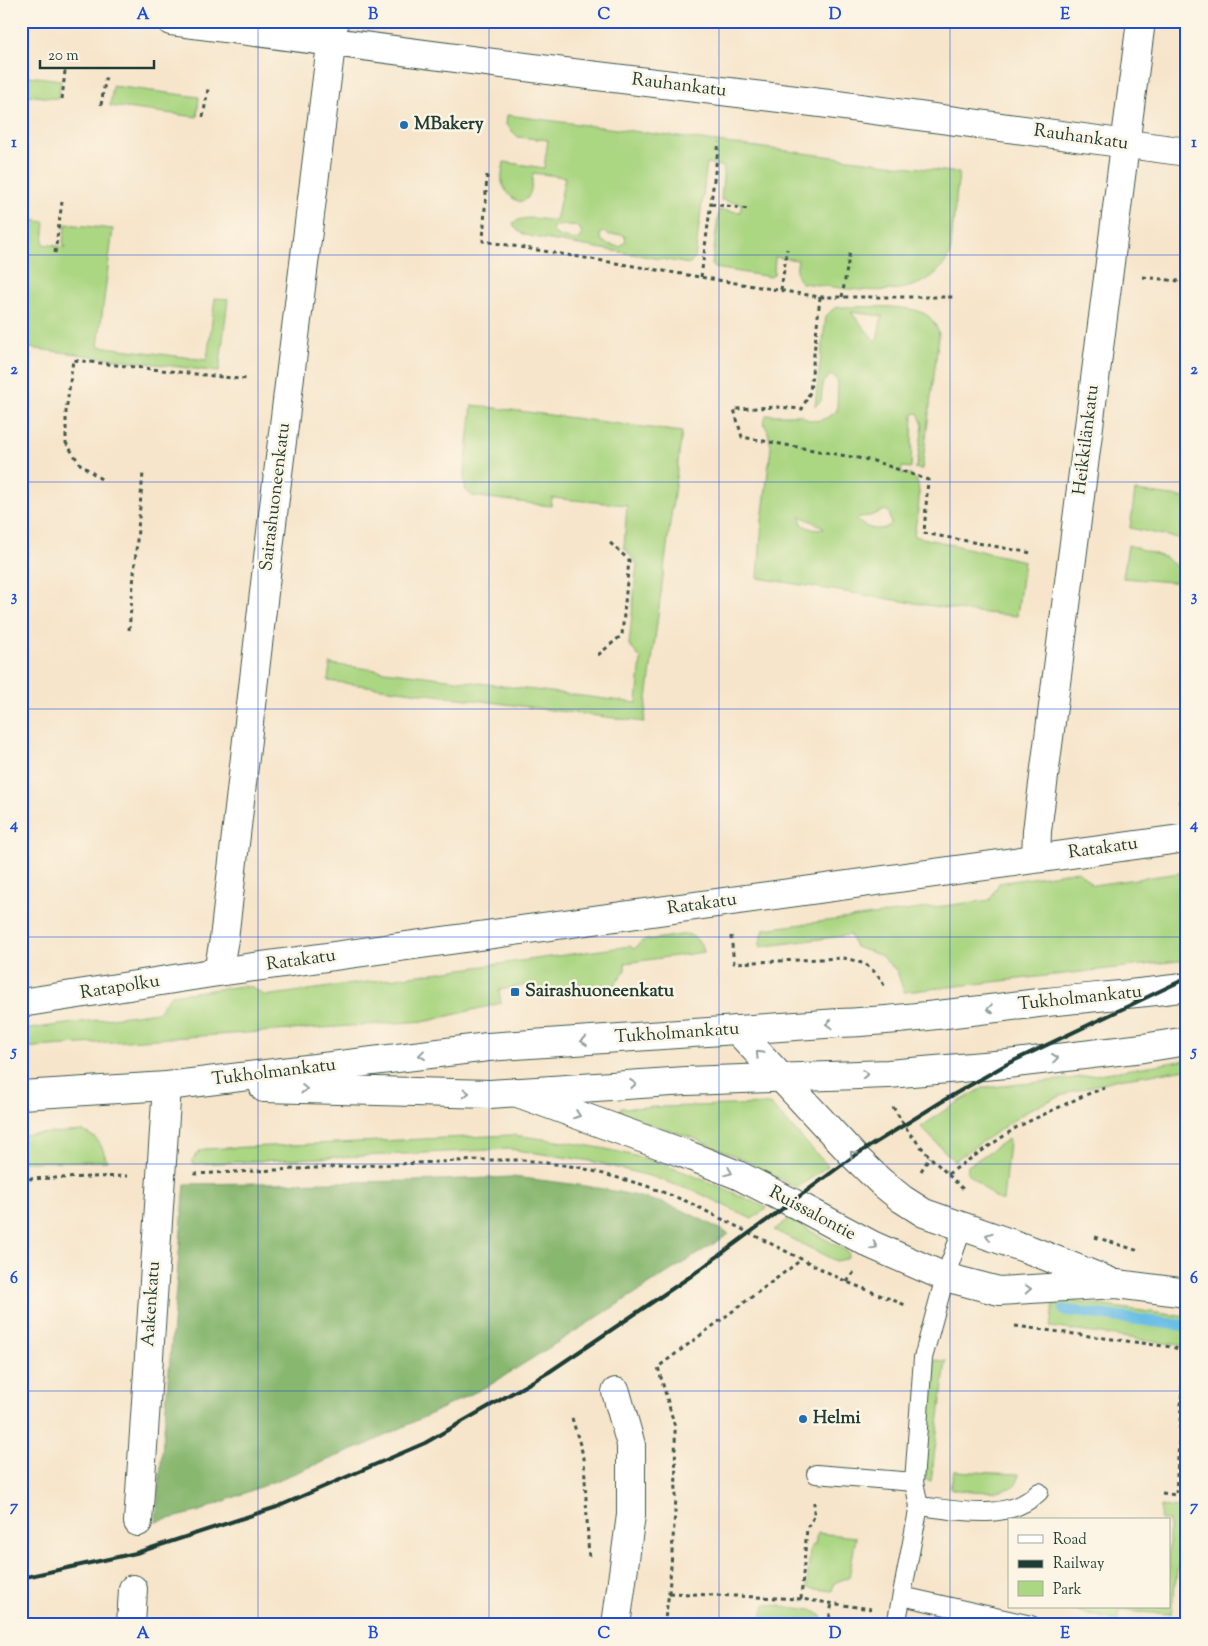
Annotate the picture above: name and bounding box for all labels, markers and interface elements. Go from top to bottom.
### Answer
text: A [137,4,150,27]
text: B [368,4,378,27]
text: C [598,4,611,27]
text: D [829,4,842,27]
text: E [1060,4,1070,27]
scale bar [40,38,154,70]
text: 20 m [48,46,79,67]
street label: Rauhankatu [630,67,728,105]
place label: MBakery [414,112,484,138]
street label: Rauhankatu [1032,118,1130,158]
marker: MBakery [398,119,410,131]
text: 1 [11,132,17,155]
text: 1 [1191,132,1197,155]
text: 2 [10,359,18,382]
text: 2 [1190,359,1198,382]
street label: Heikkilänkatu [1067,383,1107,497]
street label: Sairashuoneenkatu [254,421,298,573]
text: 3 [11,586,18,609]
text: 3 [1191,586,1198,609]
text: 4 [9,814,18,837]
text: 4 [1189,814,1198,837]
street label: Ratakatu [1067,831,1139,867]
street label: Ratakatu [666,887,738,923]
street label: Ratakatu [265,943,337,979]
street label: Ratapolku [78,969,162,1007]
place label: Sairashuoneenkatu [525,979,675,1005]
street label: Tukholmankatu [1017,980,1143,1018]
marker: Sairashuoneenkatu [509,986,521,998]
one-way arrow [986,1003,994,1014]
street label: Tukholmankatu [614,1017,740,1051]
one-way arrow [824,1018,832,1029]
one-way arrow [580,1035,588,1046]
text: 5 [9,1041,17,1064]
text: 5 [1189,1041,1197,1064]
one-way arrow [418,1049,426,1060]
one-way arrow [756,1050,765,1059]
street label: Tukholmankatu [211,1052,337,1094]
one-way arrow [1052,1053,1060,1064]
one-way arrow [861,1069,869,1080]
one-way arrow [629,1079,637,1090]
one-way arrow [300,1084,308,1095]
one-way arrow [462,1088,470,1098]
one-way arrow [572,1109,581,1119]
one-way arrow [850,1150,859,1159]
one-way arrow [724,1166,733,1176]
street label: Ruissalontie [764,1180,860,1248]
one-way arrow [986,1232,994,1242]
one-way arrow [868,1240,877,1250]
street label: Aakenkatu [136,1260,168,1348]
text: 6 [10,1268,18,1291]
text: 6 [1190,1268,1198,1291]
one-way arrow [1024,1284,1032,1295]
place label: Helmi [813,1406,861,1432]
marker: Helmi [797,1413,809,1425]
text: 7 [10,1496,19,1519]
text: 7 [1190,1496,1199,1519]
legend [1008,1518,1170,1608]
text: Road [1053,1530,1087,1551]
text: Railway [1053,1554,1105,1575]
text: Park [1053,1580,1082,1601]
text: A [137,1623,150,1646]
text: B [368,1623,378,1646]
text: C [598,1623,611,1646]
text: D [829,1623,842,1646]
text: E [1060,1623,1070,1646]

